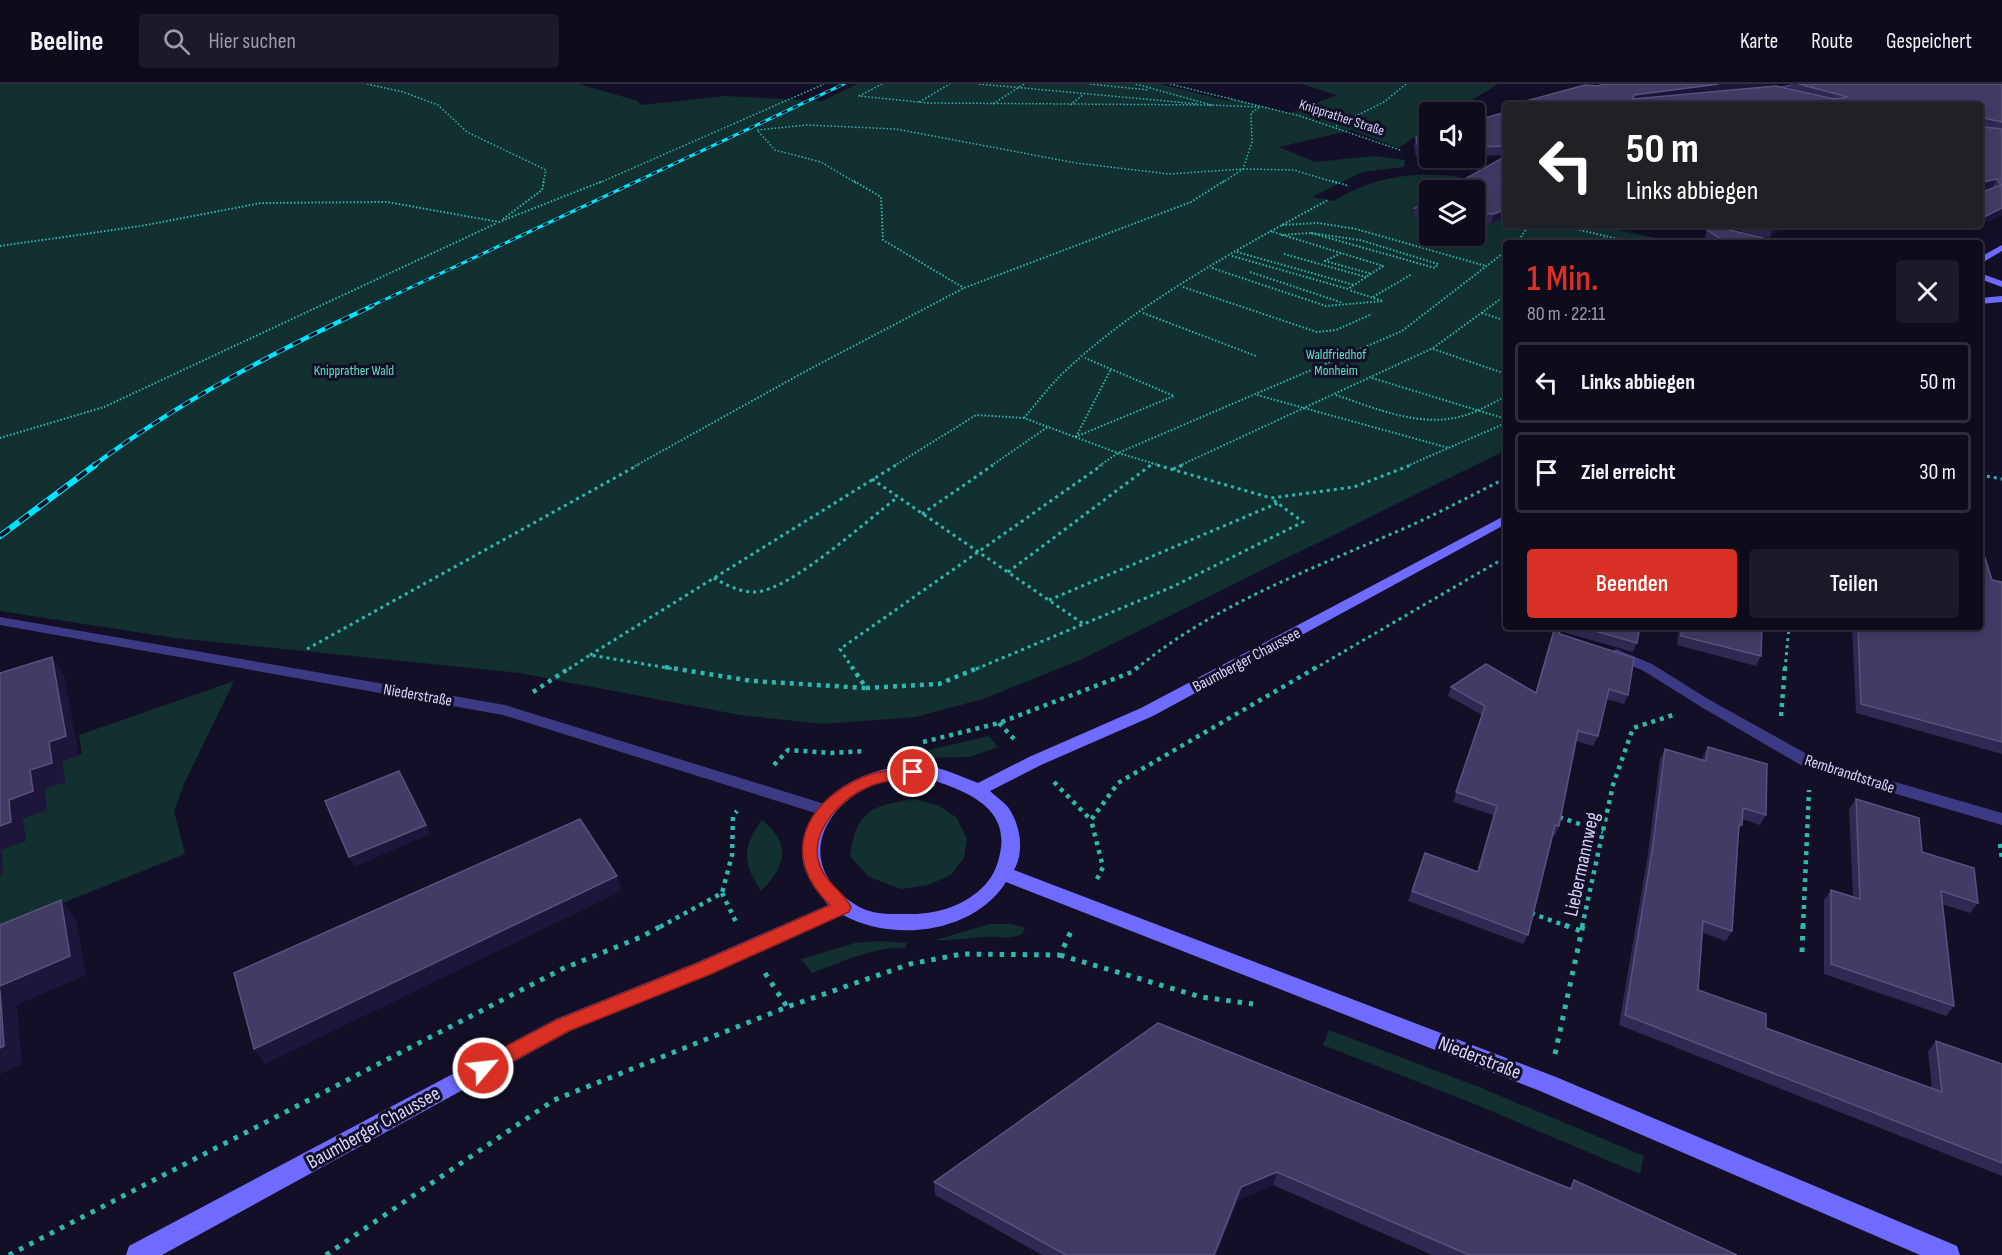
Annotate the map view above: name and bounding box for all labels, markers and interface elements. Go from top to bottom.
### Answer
search box [139,14,559,68]
text: Beeline [30,25,103,58]
icon: search [160,25,193,58]
text: Hier suchen [208,28,296,55]
text: Karte [1740,29,1778,54]
text: Route [1811,29,1853,54]
text: Gespeichert [1886,29,1972,54]
street label: Knipprather Straße [1297,96,1387,139]
map controls [1419,102,1485,246]
button: sound [1419,102,1485,168]
text: 50 m [1626,124,1699,175]
icon: left [1527,126,1605,204]
text: Links abbiegen [1626,175,1758,207]
button: layers [1419,180,1485,246]
text: 1 Min. [1527,258,1599,301]
button: close [1896,260,1959,323]
text: 80 m · 22:11 [1527,302,1605,326]
park label: Waldfriedhof Monheim [1306,346,1367,379]
park label: Knipprather Wald [314,362,394,379]
icon: left [1530,366,1563,399]
text: Links abbiegen [1581,369,1695,396]
text: 50 m [1920,369,1956,396]
icon: arrive [1530,456,1563,489]
text: Ziel erreicht [1581,459,1676,486]
text: 30 m [1919,459,1956,486]
button: Beenden [1527,549,1737,618]
button: Teilen [1749,549,1959,618]
street label: Baumberger Chaussee [1190,624,1304,697]
street label: Niederstraße [382,680,454,711]
pin [887,746,938,797]
street label: Rembrandtstraße [1802,751,1897,798]
icon: arrive [896,755,929,788]
street label: Liebermannweg [1559,810,1605,919]
street label: Niederstraße [1435,1031,1524,1085]
position arrow [451,1036,515,1100]
street label: Baumberger Chaussee [303,1081,444,1174]

